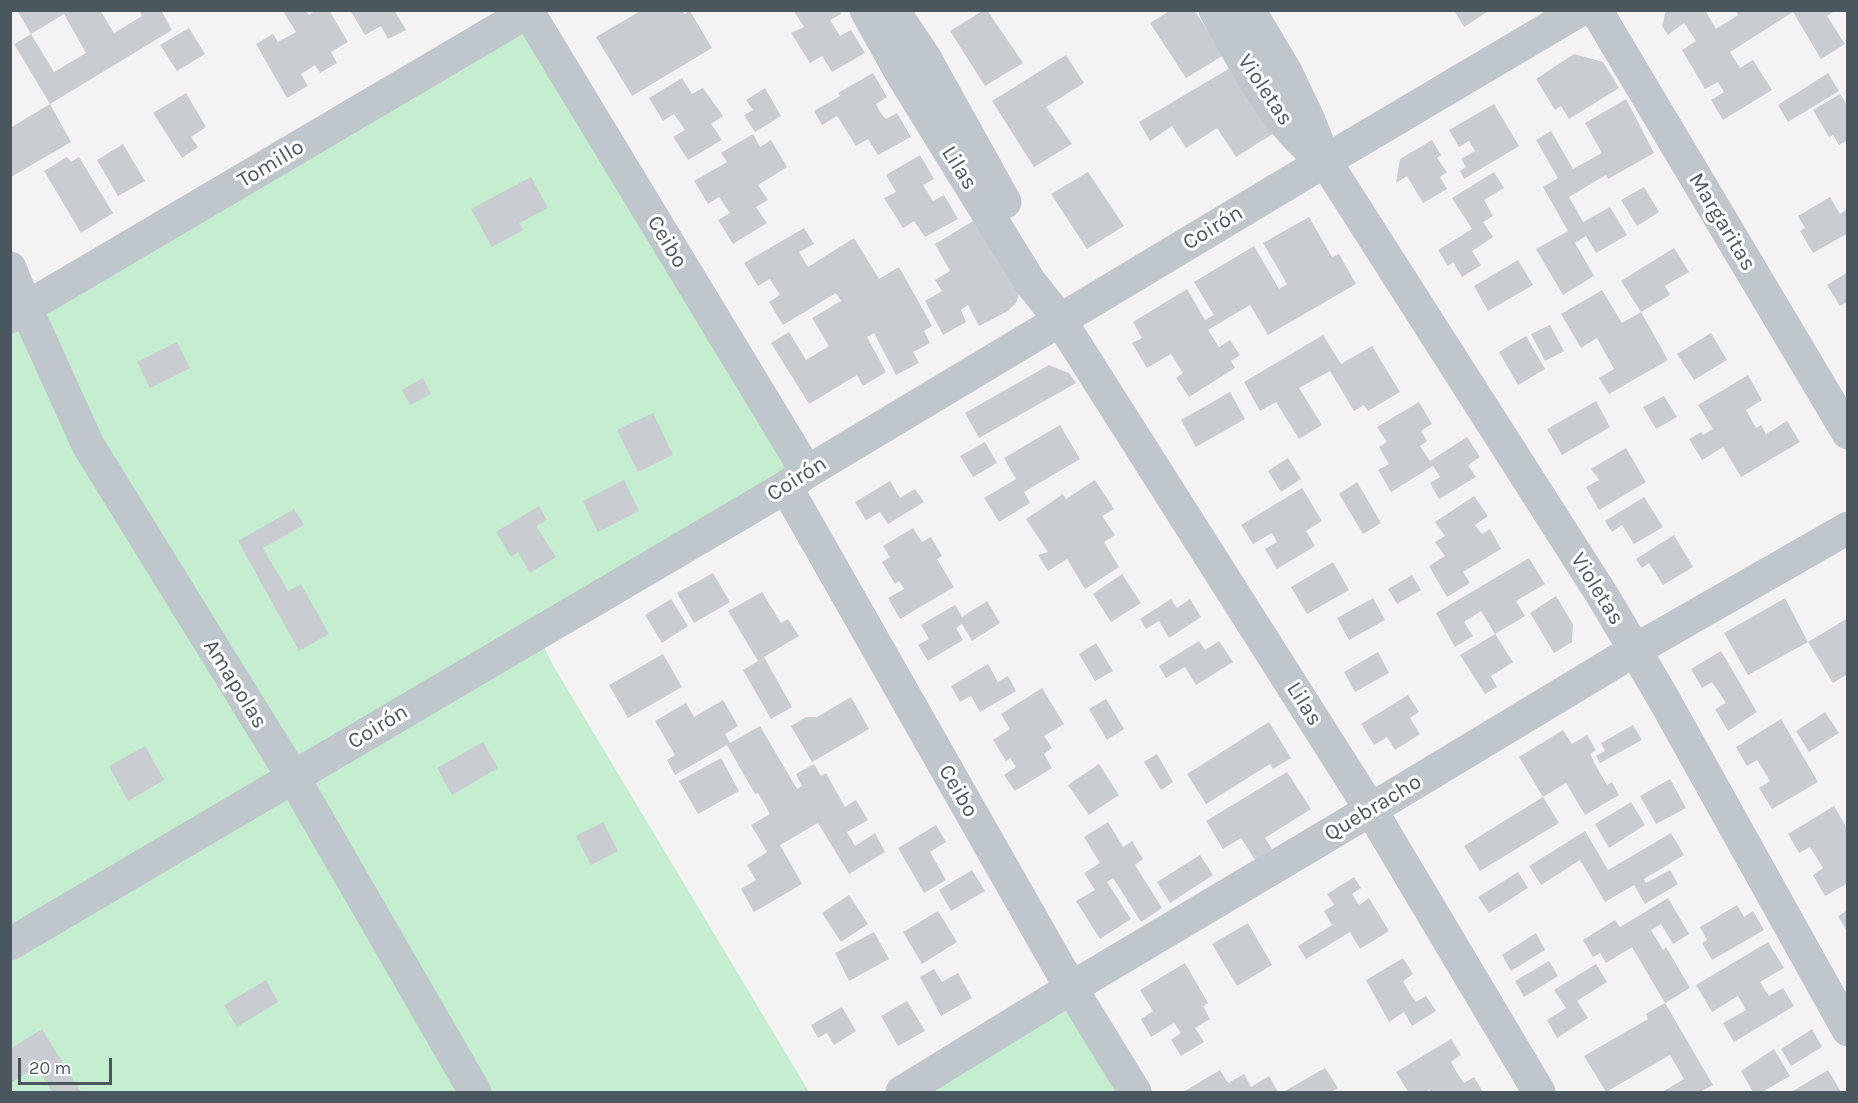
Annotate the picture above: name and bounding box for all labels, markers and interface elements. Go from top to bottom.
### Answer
street label: Violetas [1232,49,1298,131]
street label: Tomillo [233,134,309,194]
street label: Lilas [935,141,983,195]
street label: Margaritas [1683,168,1761,276]
street label: Coirón [1178,200,1248,256]
street label: Ceibo [641,211,693,273]
street label: Coirón [762,450,832,508]
street label: Violetas [1565,548,1629,630]
street label: Amapolas [197,635,273,733]
street label: Lilas [1280,677,1328,731]
street label: Coirón [343,699,413,755]
street label: Ceibo [932,760,984,822]
street label: Quebracho [1320,769,1426,847]
scale bar [21,1046,116,1084]
text: 20 m [29,1057,71,1079]

